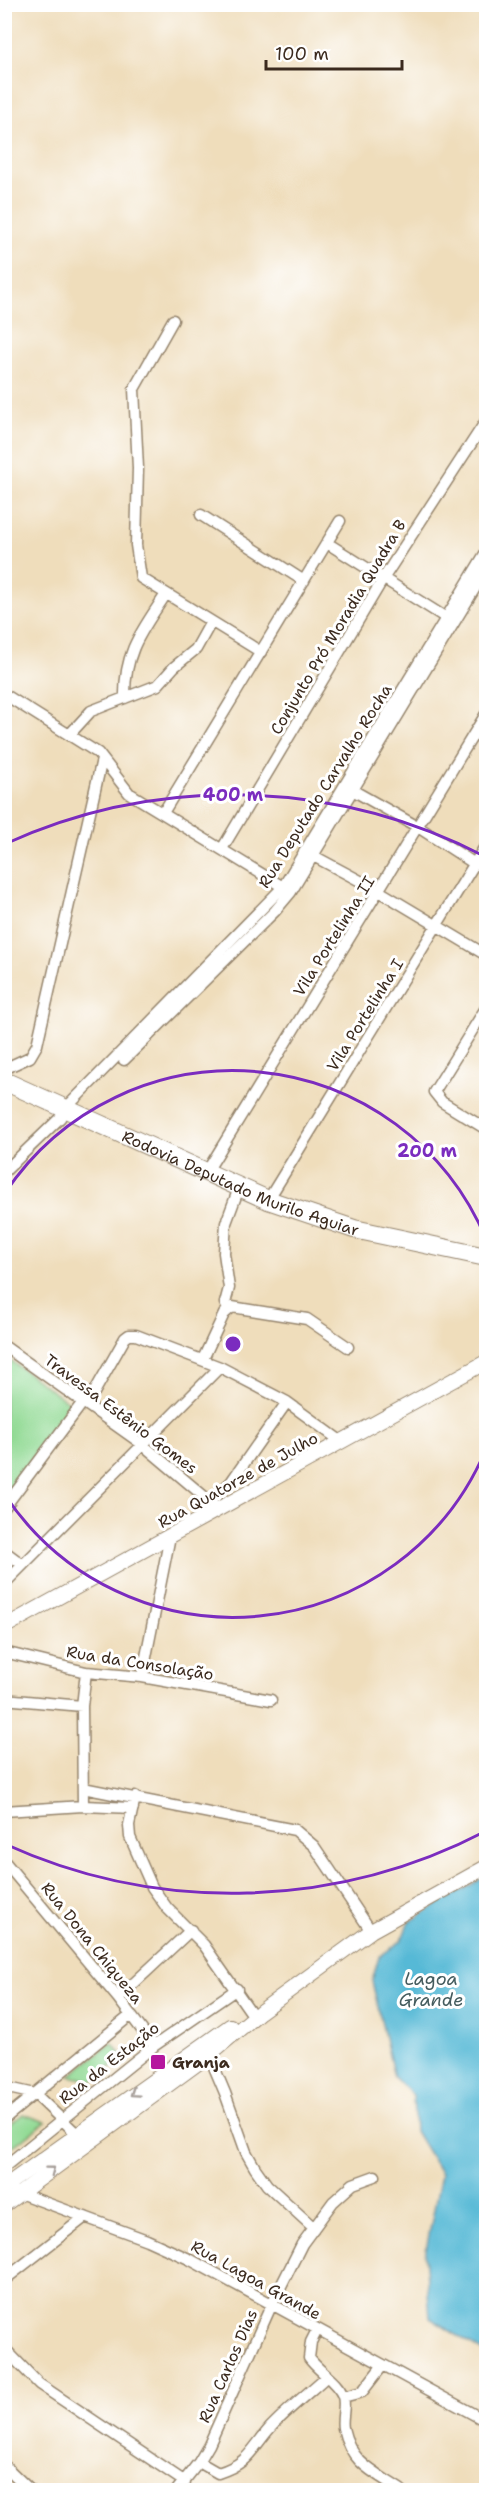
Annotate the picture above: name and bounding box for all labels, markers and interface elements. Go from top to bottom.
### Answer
scale bar [266,33,402,71]
text: 100 m [275,42,329,66]
street label: Conjunto Pró Moradia Quadra B [265,516,411,738]
street label: Rua Deputado Carvalho Rocha [253,680,397,892]
text: 400 m [203,783,264,807]
street label: Vila Portelinha II [289,872,380,1000]
street label: Vila Portelinha I [322,955,408,1075]
street label: Rodovia Deputado Murilo Aguiar [119,1125,361,1240]
text: 200 m [397,1139,458,1163]
centre of rings [223,1334,243,1354]
street label: Travessa Estênio Gomes [40,1350,202,1478]
street label: Rua Quatorze de Julho [154,1427,322,1533]
street label: Rua da Consolação [65,1641,215,1685]
street label: Rua Dona Chiqueza [37,1878,148,2008]
water label: Lagoa Grande [399,1967,463,2012]
street label: Rua da Estação [55,2017,163,2109]
place label: Granja [172,2052,230,2073]
marker: Granja [149,2053,167,2071]
one-way arrow [130,2086,141,2097]
one-way arrow [45,2166,56,2177]
street label: Rua Lagoa Grande [187,2236,325,2324]
street label: Rua Carlos Dias [194,2306,262,2426]

